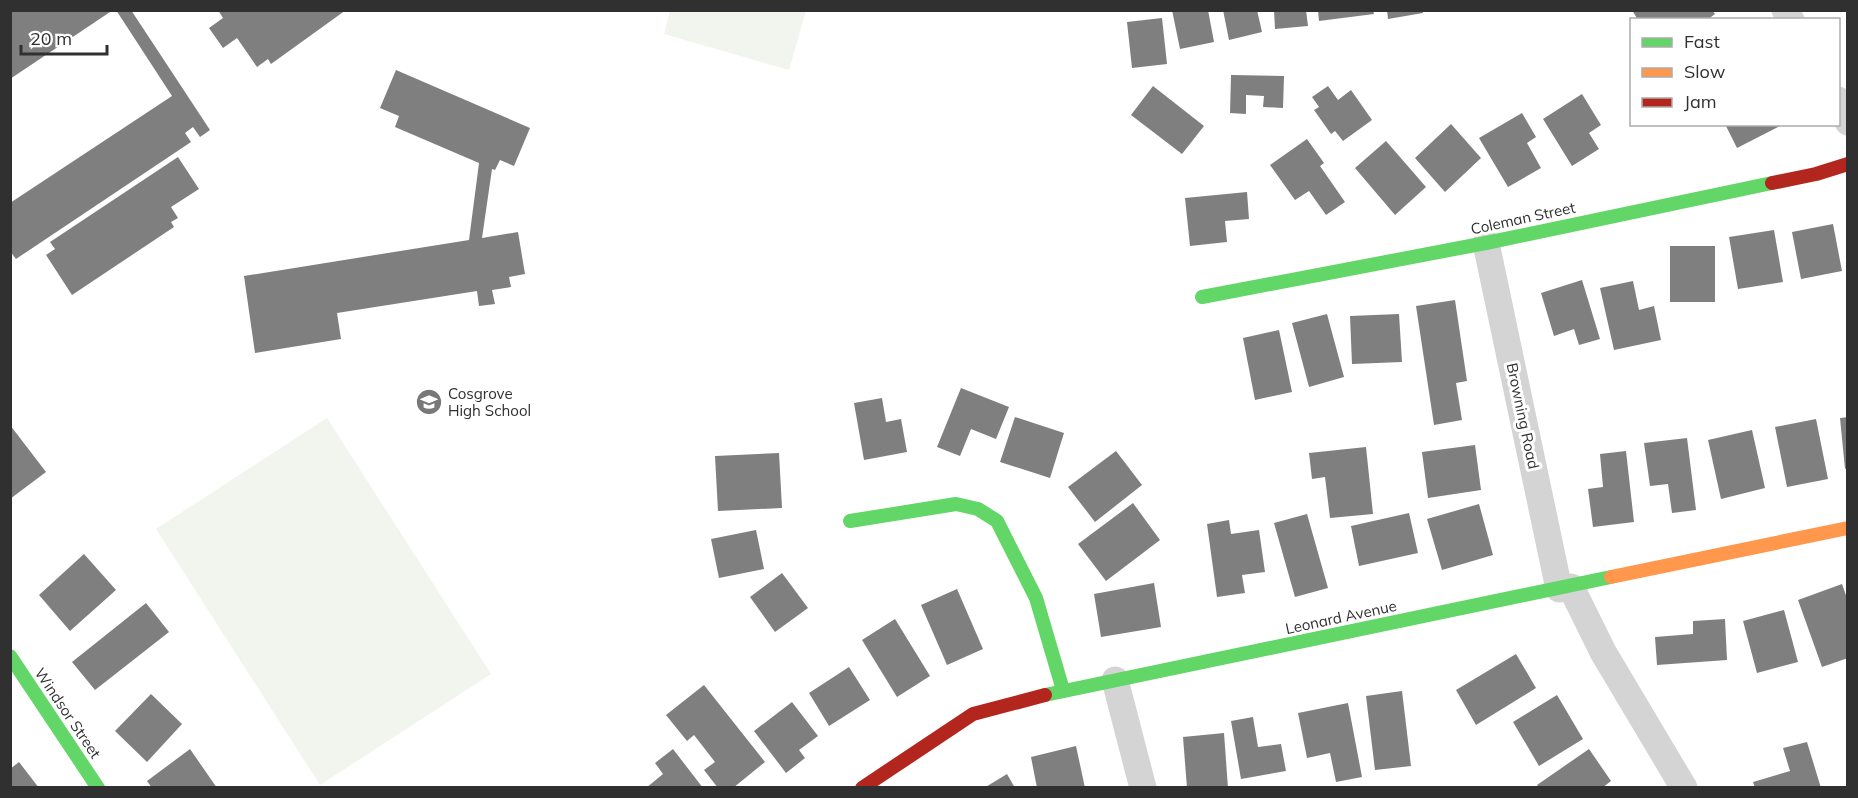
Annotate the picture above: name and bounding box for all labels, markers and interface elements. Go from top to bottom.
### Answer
scale bar [21,18,106,56]
legend [1630,18,1840,126]
text: 20 m [30,27,72,50]
text: Fast [1684,30,1720,53]
text: Slow [1684,60,1726,83]
text: Jam [1684,90,1717,113]
street label: Coleman Street [1469,198,1577,238]
street label: Browning Road [1502,361,1544,471]
place label: Cosgrove High School [448,384,531,420]
school or university icon: Cosgrove High School [414,387,444,417]
street label: Leonard Avenue [1284,596,1398,638]
street label: Windsor Street [31,664,105,762]

